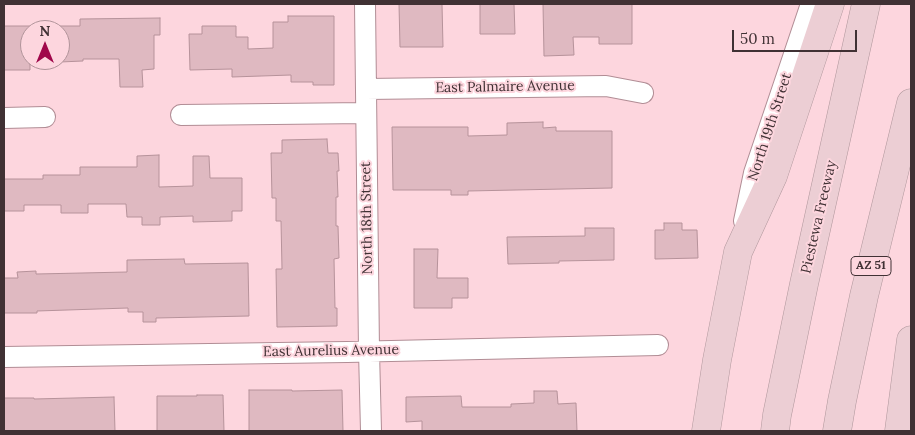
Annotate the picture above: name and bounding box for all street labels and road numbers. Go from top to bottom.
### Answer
street label: North 19th Street [745,71,795,183]
street label: East Palmaire Avenue [435,77,575,97]
street label: Piestewa Freeway [798,159,840,275]
street label: North 18th Street [358,162,376,274]
road number: AZ 51 [851,256,891,276]
street label: East Aurelius Avenue [263,341,399,361]

